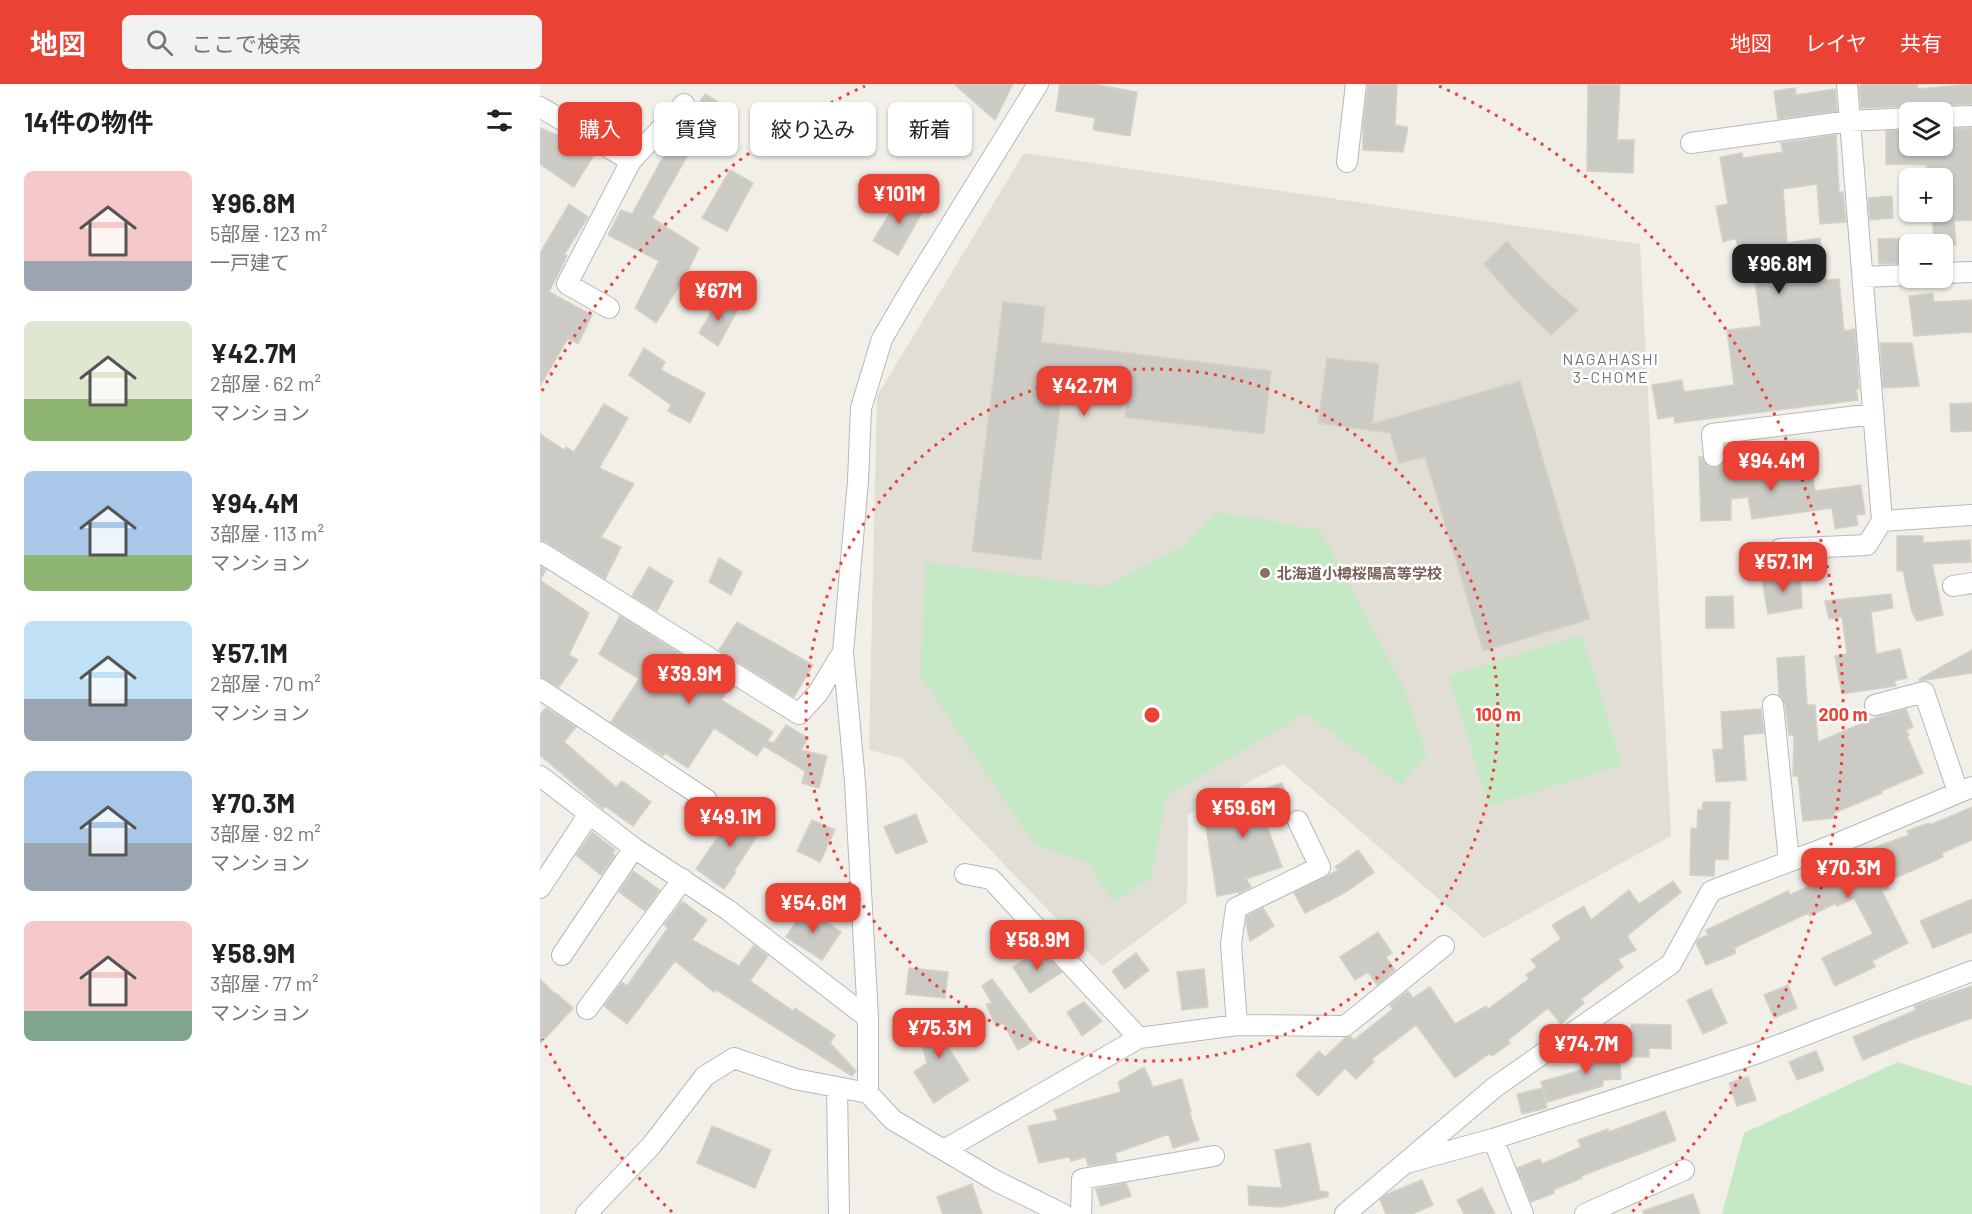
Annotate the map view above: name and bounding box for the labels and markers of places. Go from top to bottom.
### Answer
pin: ¥101M [857,174,941,225]
pin: ¥96.8M [1730,244,1828,295]
pin: ¥67M [682,271,754,322]
pin: ¥42.7M [1035,366,1133,417]
pin: ¥94.4M [1722,441,1820,492]
pin: ¥57.1M [1734,542,1832,593]
place label: 北海道小樽桜陽高等学校 [1277,564,1442,582]
marker: 北海道小樽桜陽高等学校 [1258,566,1272,580]
pin: ¥39.9M [640,654,738,705]
centre of rings [1142,705,1162,725]
pin: ¥59.6M [1194,788,1292,839]
pin: ¥49.1M [681,797,779,848]
pin: ¥70.3M [1799,848,1897,899]
pin: ¥54.6M [764,883,862,934]
pin: ¥58.9M [988,920,1086,971]
pin: ¥75.3M [890,1008,988,1059]
pin: ¥74.7M [1537,1024,1635,1075]

